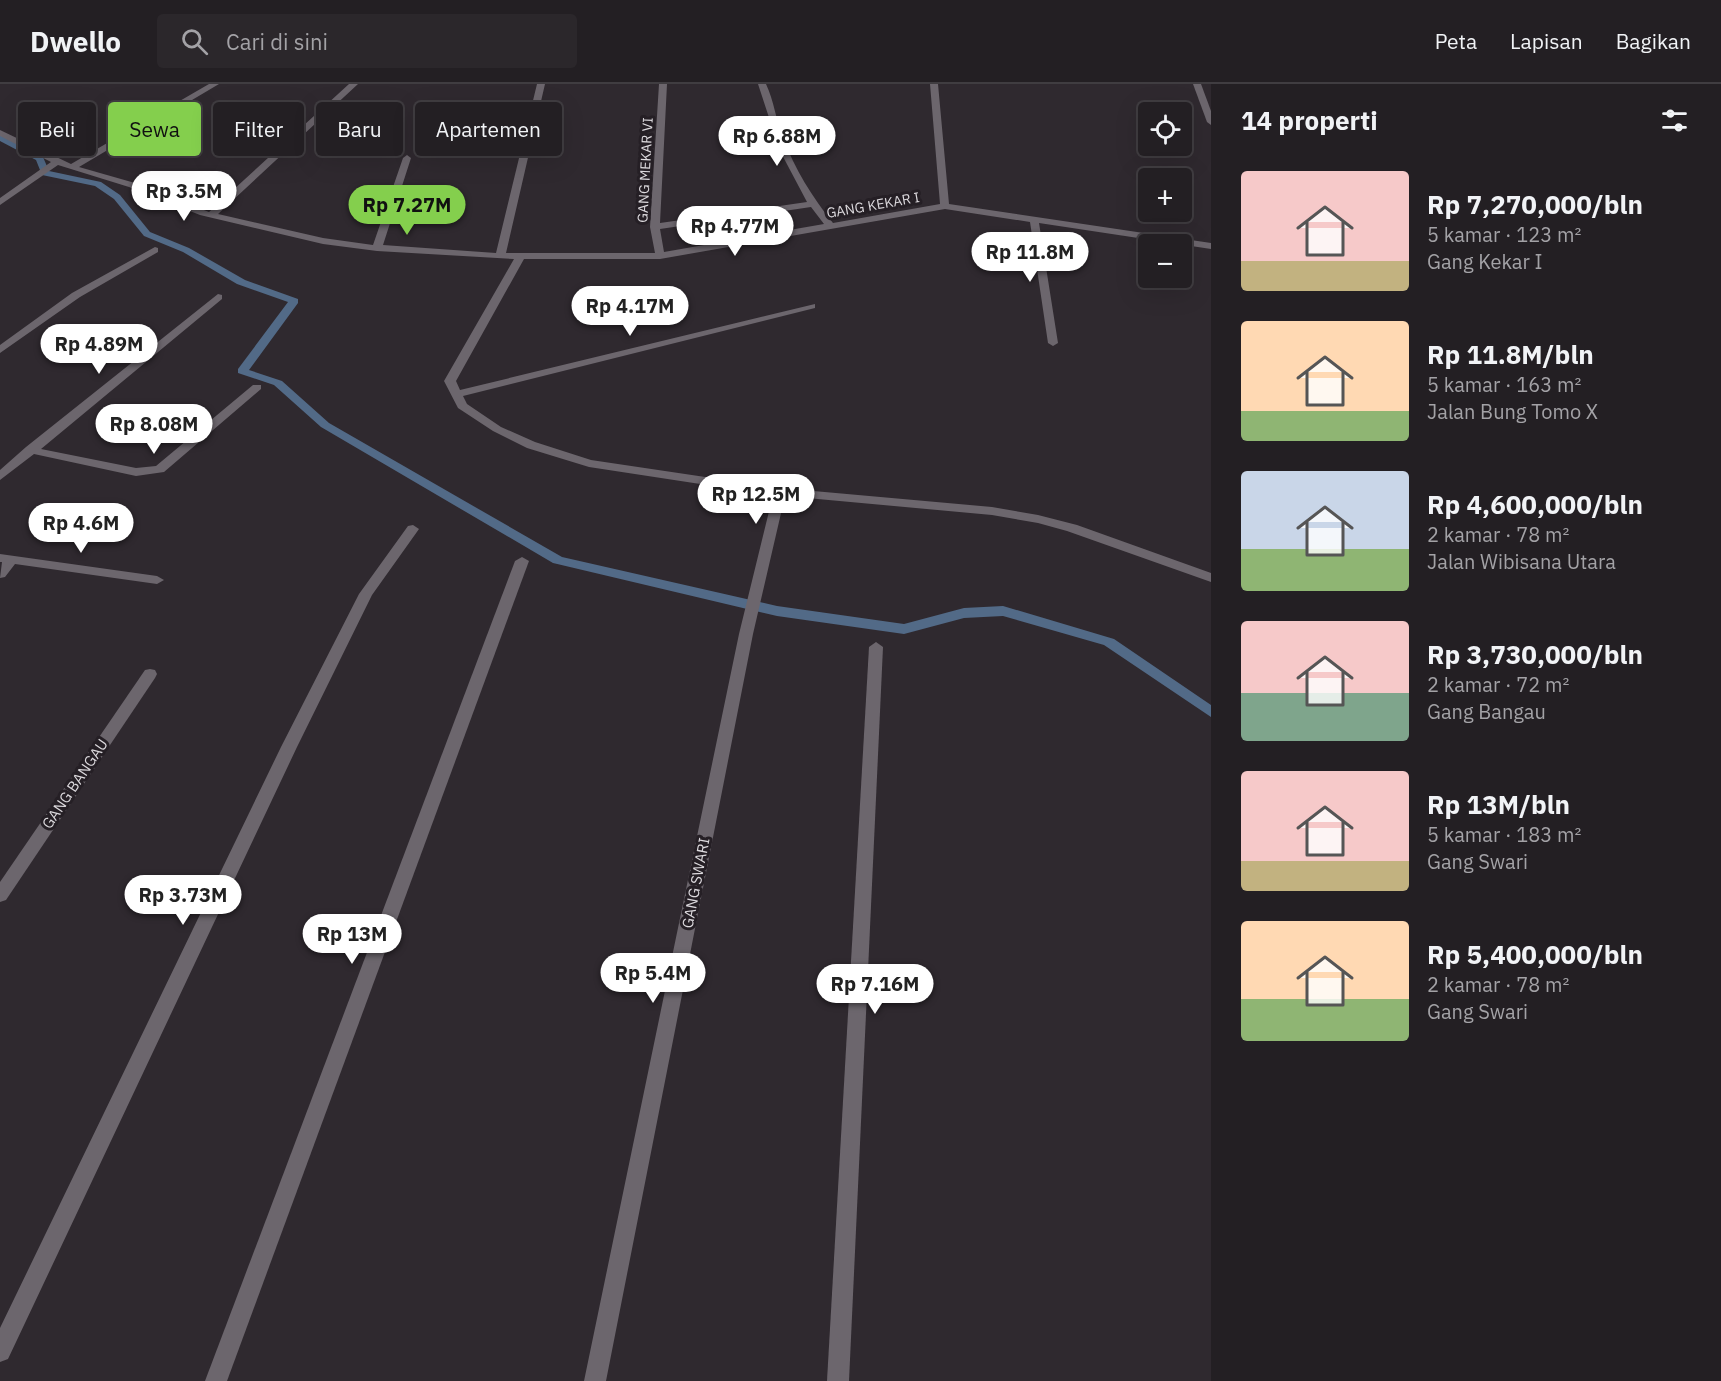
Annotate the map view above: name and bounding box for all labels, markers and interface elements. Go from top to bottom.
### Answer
search box [157,14,577,68]
text: Dwello [30,23,121,60]
icon: search [178,25,211,58]
text: Cari di sini [226,27,328,56]
text: Peta [1435,27,1477,55]
text: Lapisan [1510,27,1583,55]
text: Bagikan [1616,27,1691,55]
chip: Beli [18,102,96,156]
chip: Sewa [108,102,201,156]
chip: Filter [213,102,304,156]
chip: Baru [316,102,403,156]
chip: Apartemen [415,102,562,156]
map controls [1138,102,1192,288]
button: locate [1138,102,1192,156]
text: 14 properti [1241,103,1378,137]
icon: filters [1658,104,1691,137]
pin: Rp 6.88M [715,116,839,167]
street label: GANG MEKAR VI [633,117,657,223]
text: Rp 6.88M [733,122,821,149]
button: + [1138,168,1192,222]
pin: Rp 3.5M [129,171,239,222]
text: Rp 3.5M [146,177,222,204]
pin: Rp 7.27M [345,185,469,236]
text: Rp 7,270,000/bln [1427,187,1643,221]
street label: GANG KEKAR I [825,188,921,222]
text: Rp 7.27M [363,191,451,218]
icon: home [1289,195,1361,267]
pin: Rp 4.77M [673,206,797,257]
text: Rp 4.77M [691,212,779,239]
text: 5 kamar · 123 m² [1427,221,1581,248]
pin: Rp 11.8M [968,232,1092,283]
button: − [1138,234,1192,288]
text: Rp 11.8M [986,238,1074,265]
text: Gang Kekar I [1427,248,1543,275]
pin: Rp 4.17M [568,286,692,337]
text: Rp 4.17M [586,292,674,319]
pin: Rp 4.89M [37,324,161,375]
text: Rp 4.89M [55,330,143,357]
text: Rp 11.8M/bln [1427,337,1594,371]
icon: home [1289,345,1361,417]
text: 5 kamar · 163 m² [1427,371,1581,398]
text: Jalan Bung Tomo X [1427,398,1598,425]
pin: Rp 8.08M [92,404,216,455]
text: Rp 8.08M [110,410,198,437]
pin: Rp 12.5M [694,474,818,525]
text: Rp 12.5M [712,480,800,507]
text: Rp 4,600,000/bln [1427,487,1643,521]
icon: home [1289,495,1361,567]
pin: Rp 4.6M [26,503,136,554]
text: Rp 4.6M [43,509,119,536]
text: 2 kamar · 78 m² [1427,521,1569,548]
text: Jalan Wibisana Utara [1427,548,1616,575]
text: Rp 3,730,000/bln [1427,637,1643,671]
icon: home [1289,645,1361,717]
text: 2 kamar · 72 m² [1427,671,1569,698]
text: Gang Bangau [1427,698,1546,725]
street label: GANG BANGAU [37,735,112,832]
text: Rp 13M/bln [1427,787,1570,821]
icon: home [1289,795,1361,867]
text: 5 kamar · 183 m² [1427,821,1581,848]
street label: GANG SWARI [677,836,714,930]
text: Gang Swari [1427,848,1528,875]
pin: Rp 3.73M [121,875,245,926]
text: Rp 3.73M [139,881,227,908]
pin: Rp 13M [303,914,401,965]
text: Rp 13M [317,920,387,947]
text: Rp 5,400,000/bln [1427,937,1643,971]
icon: home [1289,945,1361,1017]
pin: Rp 5.4M [598,953,708,1004]
text: Rp 5.4M [615,959,691,986]
pin: Rp 7.16M [813,964,937,1015]
text: Rp 7.16M [831,970,919,997]
text: 2 kamar · 78 m² [1427,971,1569,998]
text: Gang Swari [1427,998,1528,1025]

